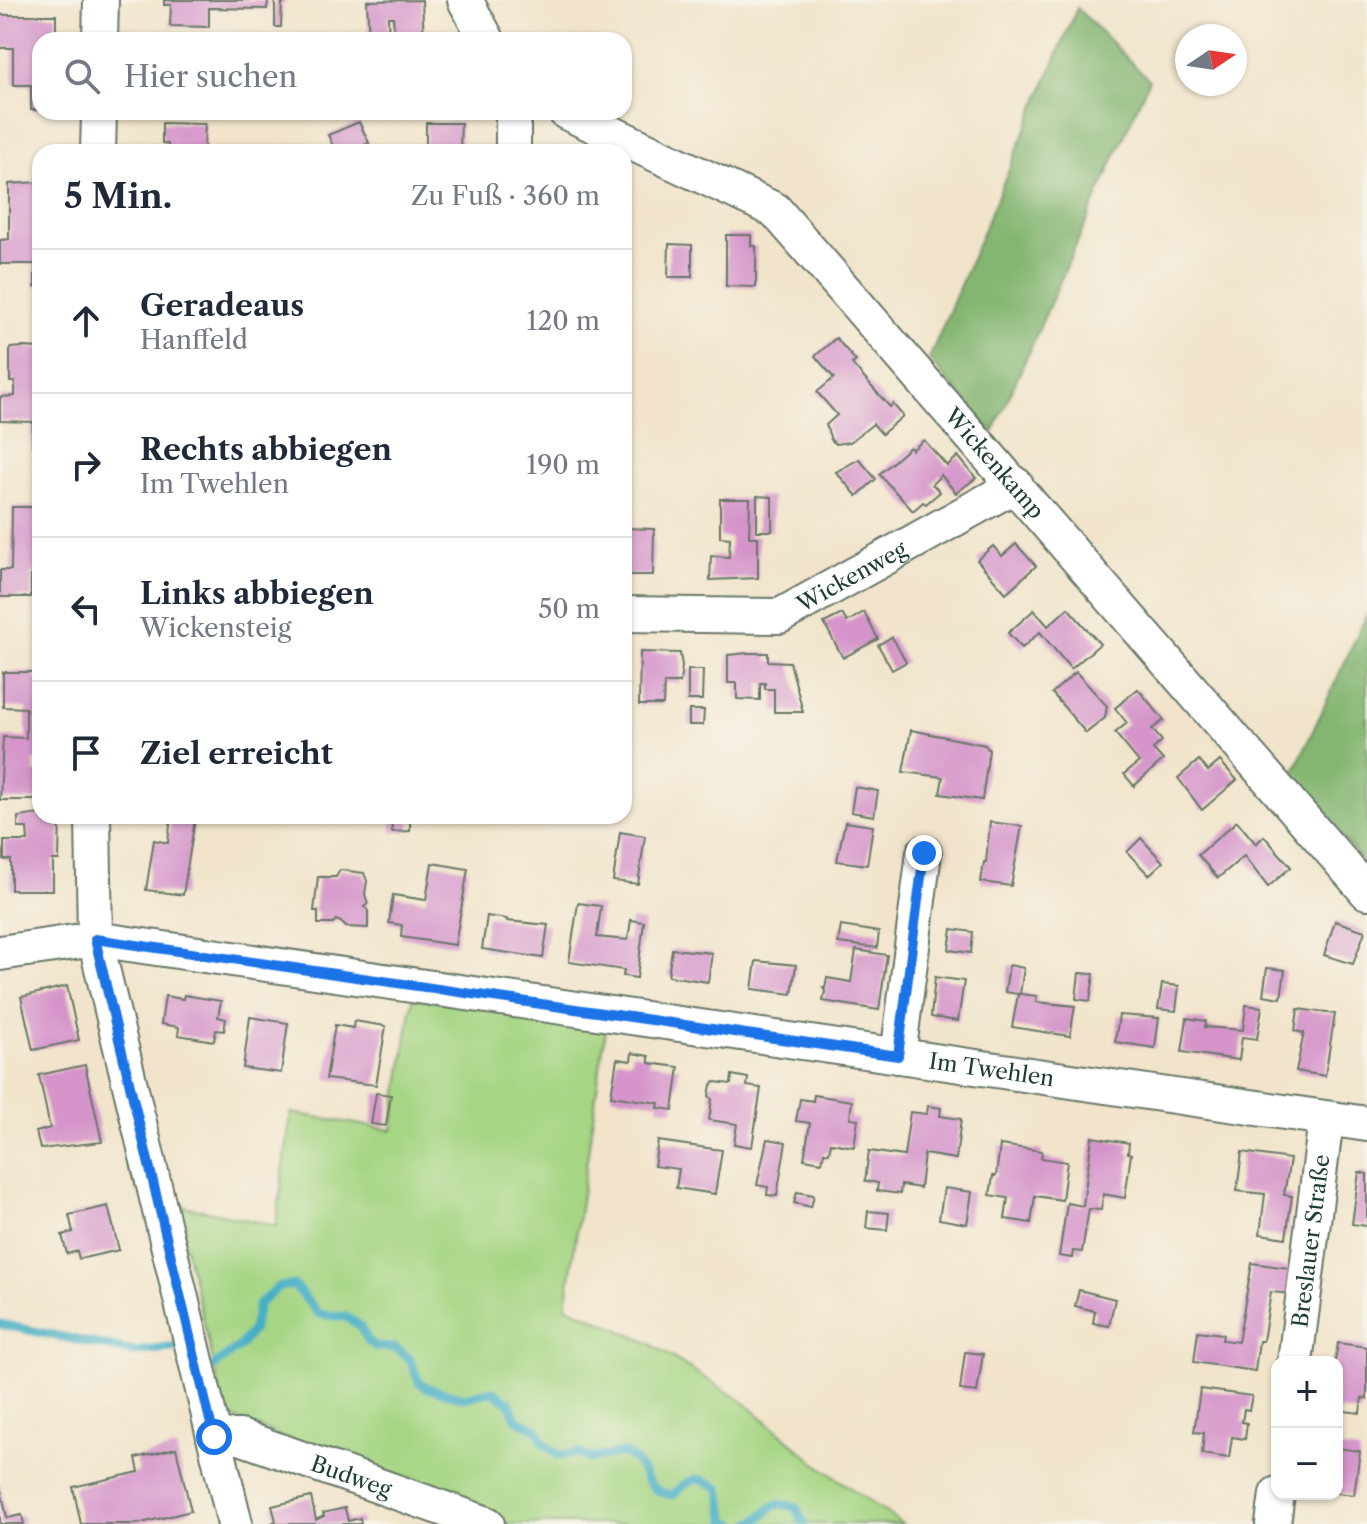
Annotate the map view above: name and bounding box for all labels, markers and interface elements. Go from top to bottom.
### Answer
north arrow [1175,24,1247,96]
search box [32,32,632,120]
icon: search [60,54,104,98]
text: Hier suchen [124,58,297,95]
text: 5 Min. [64,175,172,217]
text: Zu Fuß · 360 m [411,180,600,212]
text: Geradeaus [140,287,304,324]
icon: ahead [64,299,108,343]
text: 120 m [526,305,600,337]
text: Hanffeld [140,324,248,356]
street label: Wickenkamp [938,402,1050,524]
text: Rechts abbiegen [140,431,392,468]
icon: right [64,443,108,487]
text: 190 m [526,449,600,481]
text: Im Twehlen [140,468,289,500]
street label: Wickenweg [791,535,912,618]
text: Links abbiegen [140,575,374,612]
icon: left [64,587,108,631]
text: 50 m [538,593,600,625]
text: Wickensteig [140,612,291,644]
icon: arrive [64,731,108,775]
text: Ziel erreicht [140,735,333,772]
route end [906,835,942,871]
street label: Im Twehlen [927,1047,1056,1092]
street label: Breslauer Straße [1287,1153,1335,1329]
map controls [1271,1356,1343,1500]
button: + [1271,1356,1343,1428]
route start [196,1419,232,1455]
button: − [1271,1428,1343,1500]
street label: Budweg [307,1450,395,1503]

